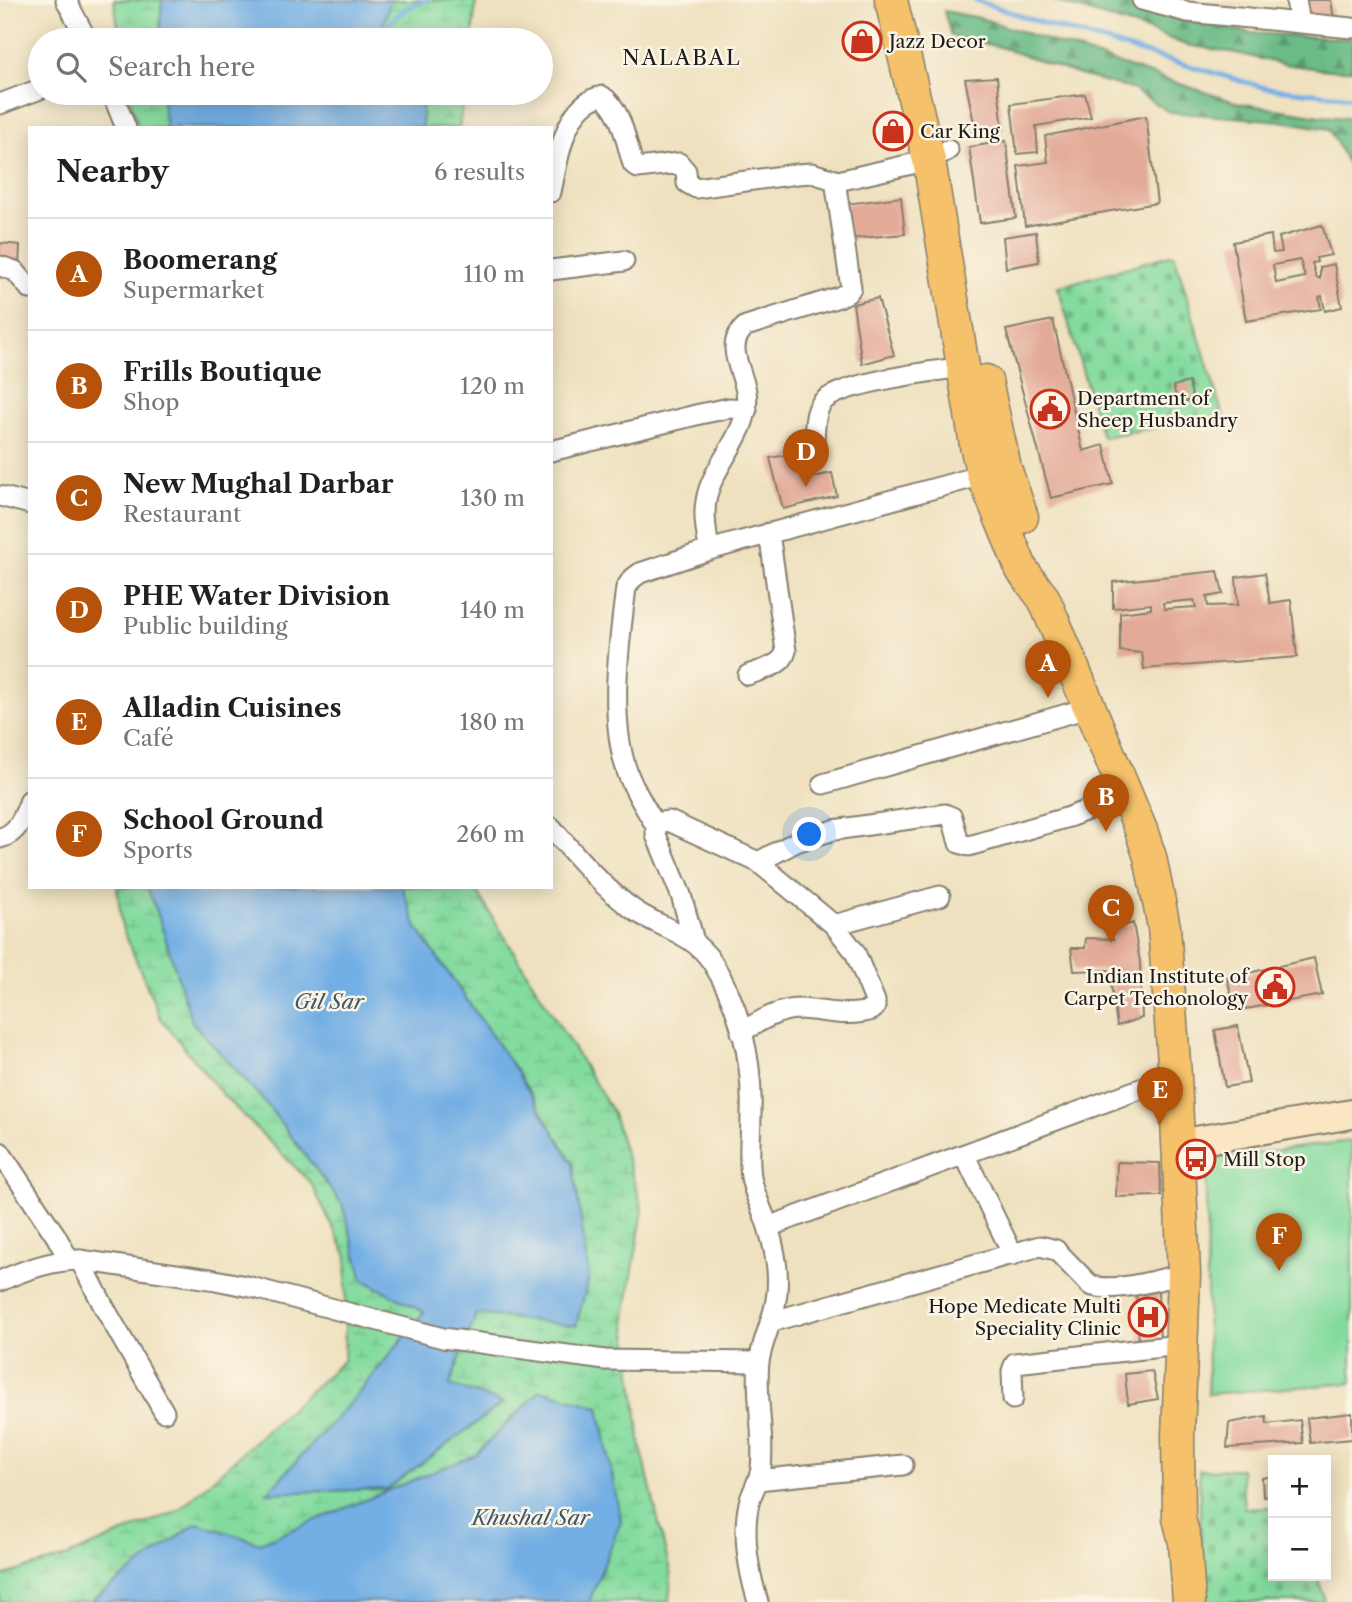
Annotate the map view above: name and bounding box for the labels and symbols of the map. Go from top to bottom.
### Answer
shop icon: Jazz Decor [841,20,883,62]
place label: Jazz Decor [886,30,986,53]
district label: NALABAL [622,45,742,70]
shop icon: Car King [872,110,914,152]
place label: Car King [920,120,1001,143]
place label: Department of Sheep Husbandry [1077,387,1238,432]
public building icon: Department of Sheep Husbandry [1029,388,1071,430]
pin: D [783,429,829,487]
pin: A [1025,640,1071,698]
pin: B [1083,774,1129,832]
your location [792,817,826,851]
pin: C [1088,885,1134,943]
place label: Indian Institute of Carpet Techonology [1064,965,1250,1010]
public building icon: Indian Institute of Carpet Techonology [1254,966,1296,1008]
water label: Gil Sar [294,989,365,1014]
pin: E [1137,1067,1183,1125]
bus stop icon: Mill Stop [1175,1138,1217,1180]
place label: Mill Stop [1223,1148,1306,1171]
pin: F [1256,1213,1302,1271]
place label: Hope Medicate Multi Speciality Clinic [928,1295,1121,1340]
hospital icon: Hope Medicate Multi Speciality Clinic [1127,1296,1169,1338]
water label: Khushal Sar [470,1505,591,1530]

